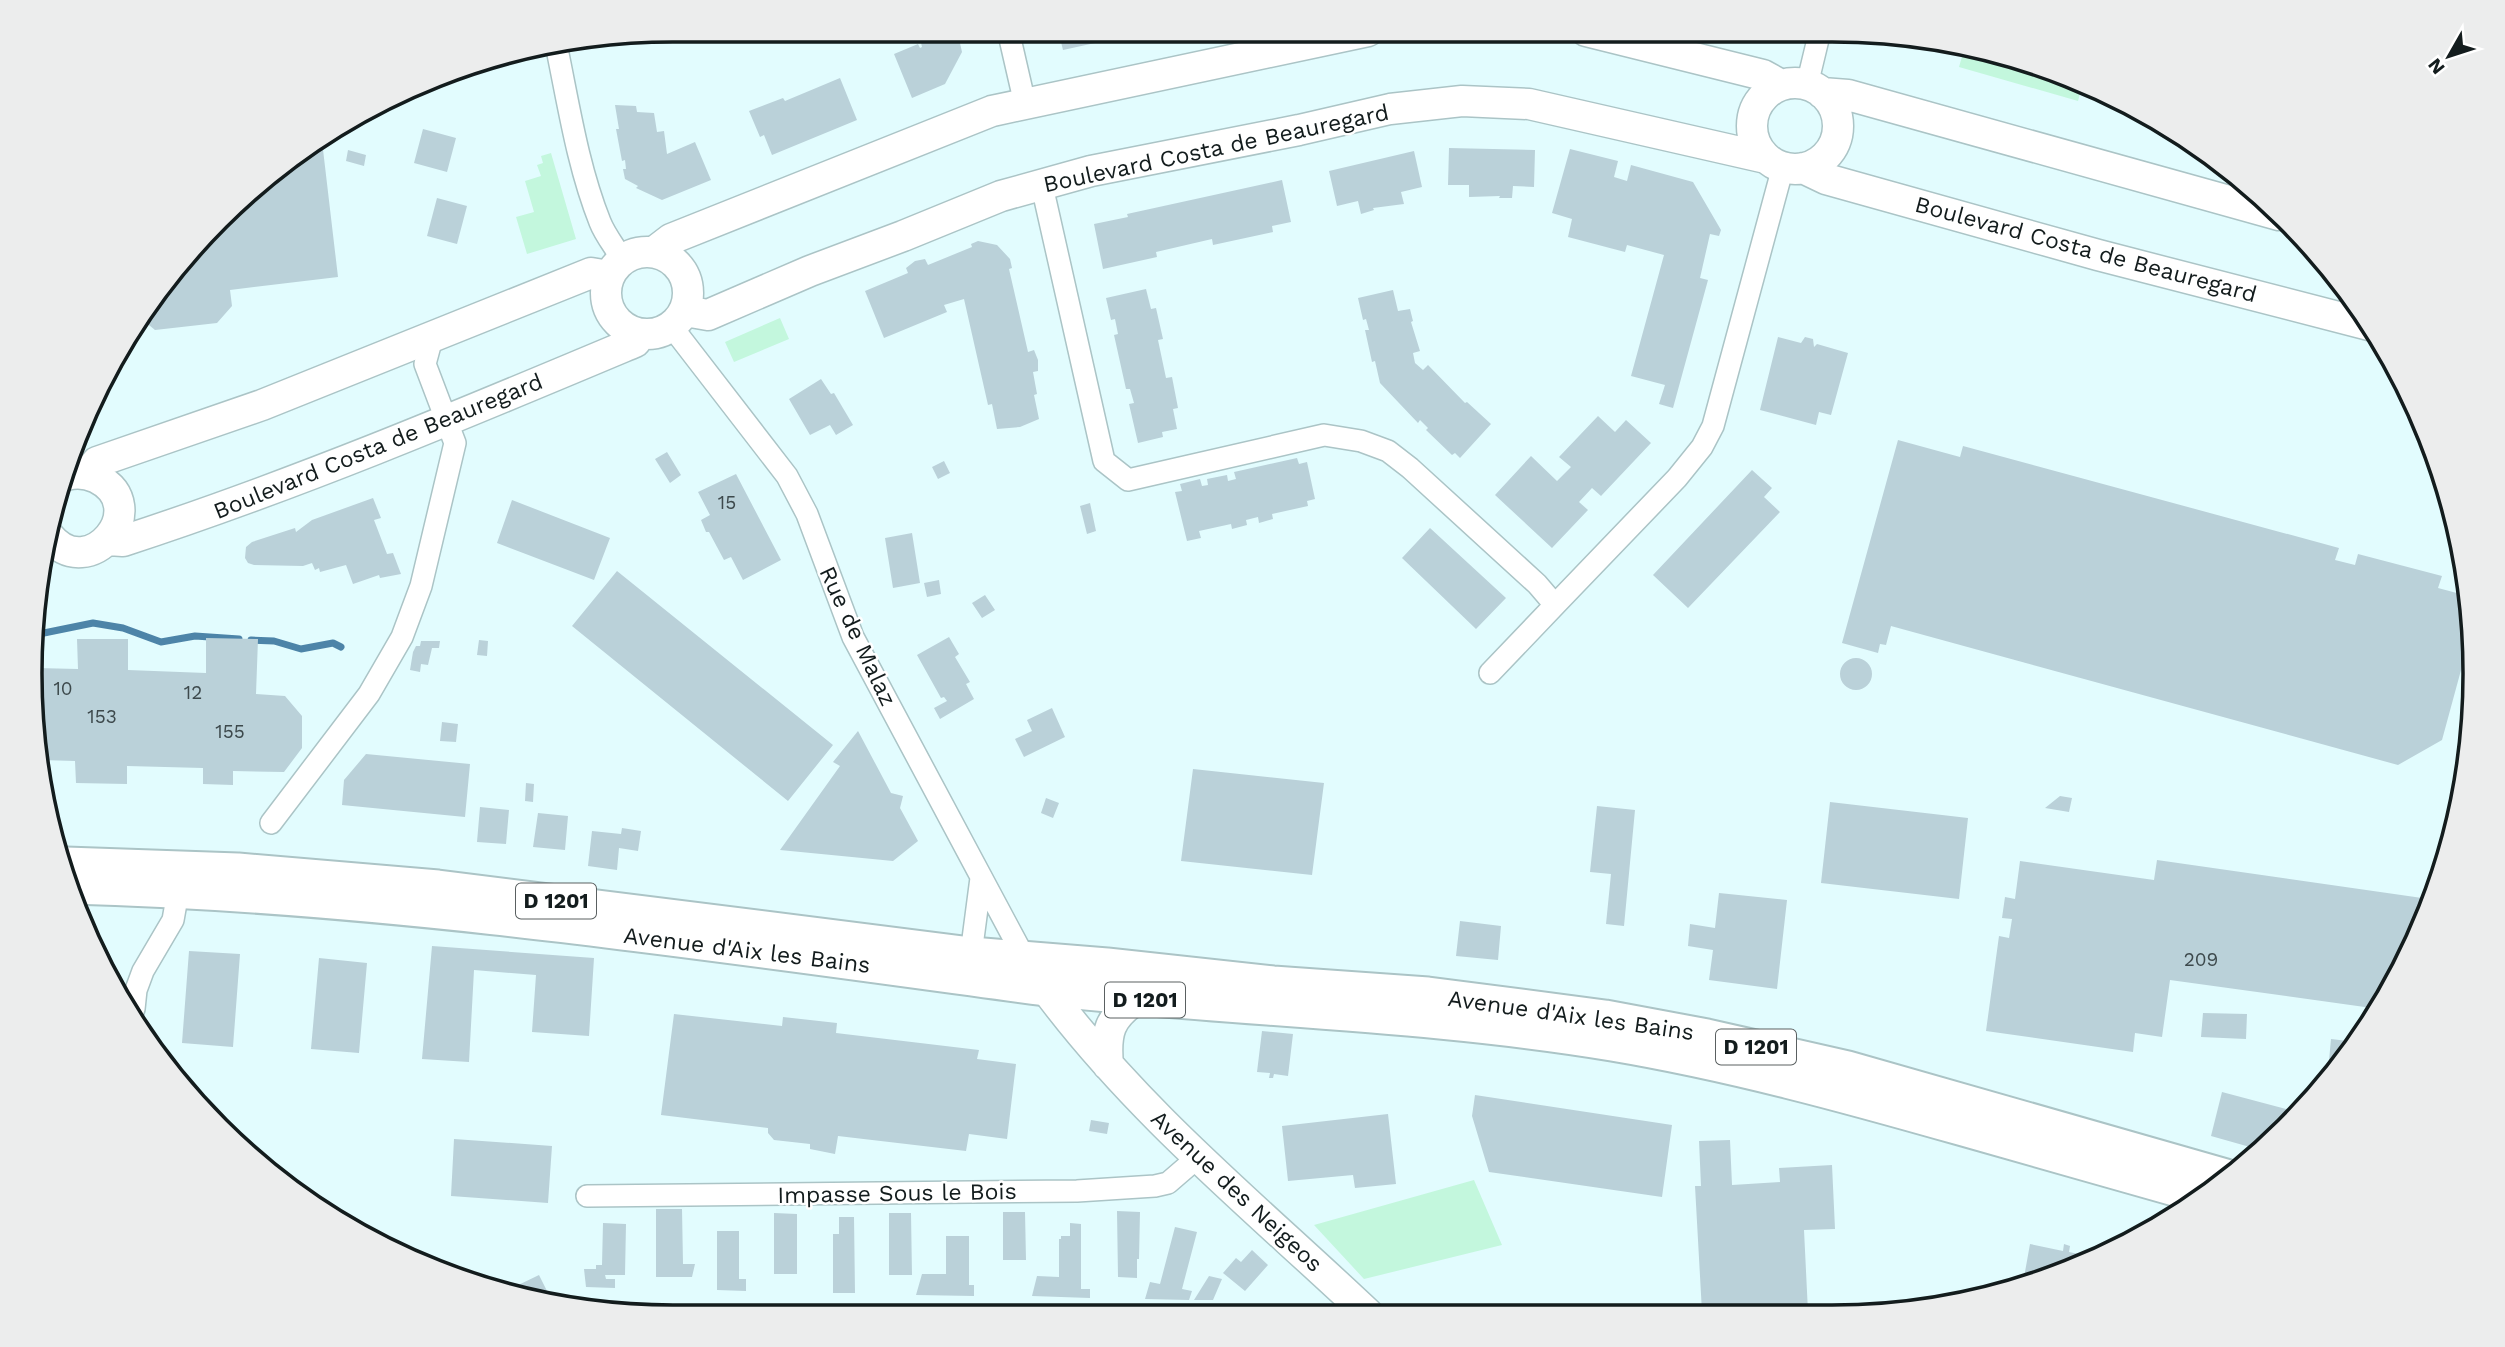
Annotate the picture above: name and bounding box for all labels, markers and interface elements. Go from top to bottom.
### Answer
north arrow [2414,21,2484,91]
text: N [2423,54,2450,79]
street label: Boulevard Costa de Beauregard [1041,99,1391,198]
street label: Boulevard Costa de Beauregard [1912,191,2260,308]
street label: Boulevard Costa de Beauregard [210,368,547,525]
house number: 15 [718,491,736,514]
street label: Rue de Malaz [813,562,902,710]
house number: 10 [53,677,73,700]
house number: 12 [184,681,202,704]
house number: 153 [87,705,117,728]
house number: 155 [215,720,245,743]
road number: D 1201 [516,884,596,918]
street label: Avenue d'Aix les Bains [622,922,872,979]
house number: 209 [2184,948,2218,971]
road number: D 1201 [1105,982,1185,1018]
street label: Avenue d'Aix les Bains [1446,985,1696,1046]
road number: D 1201 [1716,1030,1796,1064]
street label: Avenue des Neigeos [1145,1105,1328,1278]
street label: Impasse Sous le Bois [777,1178,1017,1209]

